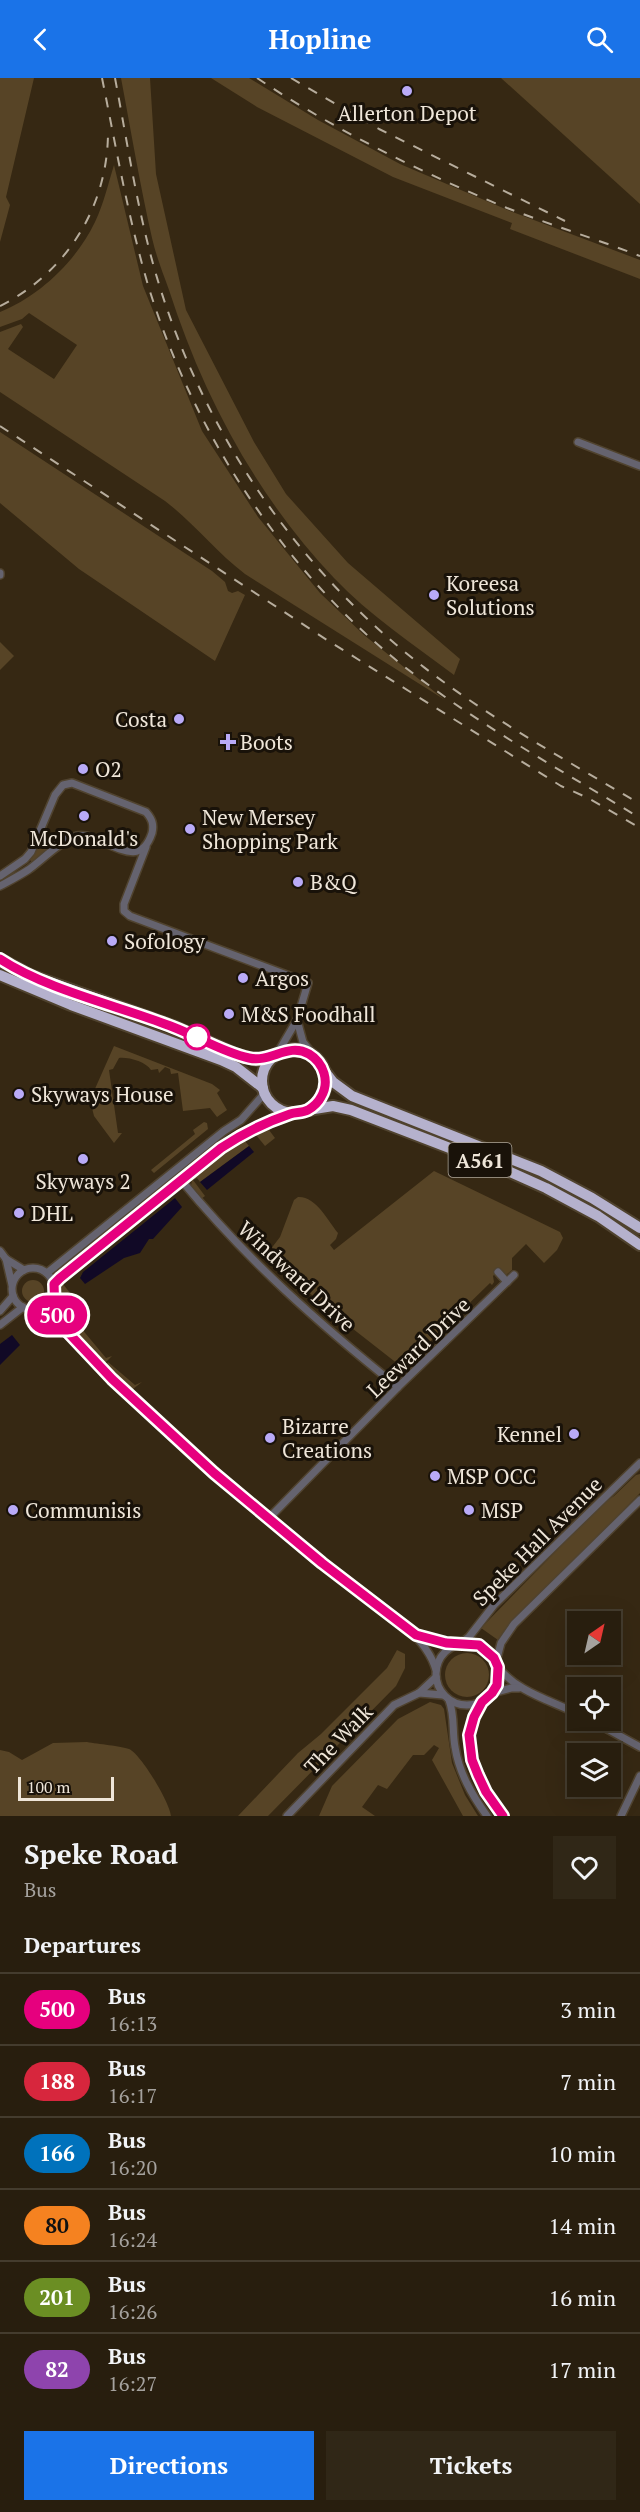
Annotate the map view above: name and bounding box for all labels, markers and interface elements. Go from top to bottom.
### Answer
text: Hopline [268,21,372,57]
icon: back [24,23,57,56]
icon: search [583,23,616,56]
marker: Allerton Depot [400,84,414,98]
place label: Allerton Depot [337,99,477,127]
place label: Koreesa Solutions [446,569,535,621]
marker: Koreesa Solutions [427,588,441,602]
place label: Costa [115,705,167,733]
marker: Costa [172,712,186,726]
place label: Boots [240,728,293,756]
marker: Boots [221,735,235,749]
place label: O2 [95,755,122,783]
marker: O2 [76,762,90,776]
place label: New Mersey Shopping Park [202,803,338,855]
marker: McDonald's [77,809,91,823]
marker: New Mersey Shopping Park [183,822,197,836]
place label: McDonald's [30,824,138,852]
place label: B&Q [310,868,357,896]
marker: B&Q [291,875,305,889]
place label: Sofology [124,927,205,955]
marker: Sofology [105,934,119,948]
place label: Argos [255,964,309,992]
marker: Argos [236,971,250,985]
place label: M&S Foodhall [241,1000,376,1028]
marker: M&S Foodhall [222,1007,236,1021]
unlabelled marker [184,1024,210,1050]
place label: Skyways House [31,1080,174,1108]
marker: Skyways House [12,1087,26,1101]
road number: A561 [448,1143,512,1177]
marker: Skyways 2 [76,1152,90,1166]
place label: Skyways 2 [35,1167,131,1195]
place label: DHL [31,1199,73,1227]
marker: DHL [12,1206,26,1220]
street label: Windward Drive [232,1214,362,1338]
street label: Leeward Drive [360,1291,476,1403]
line badge: 500 [22,1296,92,1334]
text: 500 [39,1301,75,1329]
place label: Bizarre Creations [282,1412,372,1464]
place label: Kennel [497,1420,562,1448]
marker: Kennel [567,1427,581,1441]
marker: Bizarre Creations [263,1431,277,1445]
place label: MSP OCC [447,1462,536,1490]
marker: MSP OCC [428,1469,442,1483]
street label: Speke Hall Avenue [466,1470,608,1612]
place label: Communisis [25,1496,141,1524]
place label: MSP [481,1496,523,1524]
marker: Communisis [6,1503,20,1517]
marker: MSP [462,1503,476,1517]
north arrow [567,1611,621,1665]
map controls [567,1611,621,1797]
button: locate [567,1677,621,1731]
street label: The Walk [298,1698,378,1780]
button: layers [567,1743,621,1797]
scale bar [18,1774,114,1802]
text: 100 m [27,1776,70,1798]
text: Speke Road [24,1835,178,1872]
button: heart [553,1836,616,1899]
text: Bus [24,1876,56,1903]
text: Departures [24,1930,141,1959]
text: Bus [108,1981,146,2010]
text: 500 [39,1995,75,2023]
text: 3 min [560,1995,616,2024]
text: 16:13 [108,2010,157,2037]
text: Bus [108,2053,146,2082]
text: 188 [39,2067,75,2095]
text: 7 min [560,2067,616,2096]
text: 16:17 [108,2082,157,2109]
text: Bus [108,2125,146,2154]
text: 166 [39,2139,75,2167]
text: 10 min [549,2139,616,2168]
text: 16:20 [108,2154,157,2181]
text: Bus [108,2197,146,2226]
text: 80 [45,2211,69,2239]
text: 14 min [549,2211,616,2240]
text: 16:24 [108,2226,157,2253]
text: Bus [108,2269,146,2298]
text: 201 [39,2283,75,2311]
text: 16 min [549,2283,616,2312]
text: 16:26 [108,2298,157,2325]
text: Bus [108,2341,146,2370]
text: 82 [45,2355,69,2383]
text: 17 min [549,2355,616,2384]
text: 16:27 [108,2370,157,2397]
button: Directions [24,2431,314,2500]
button: Tickets [326,2431,616,2500]

